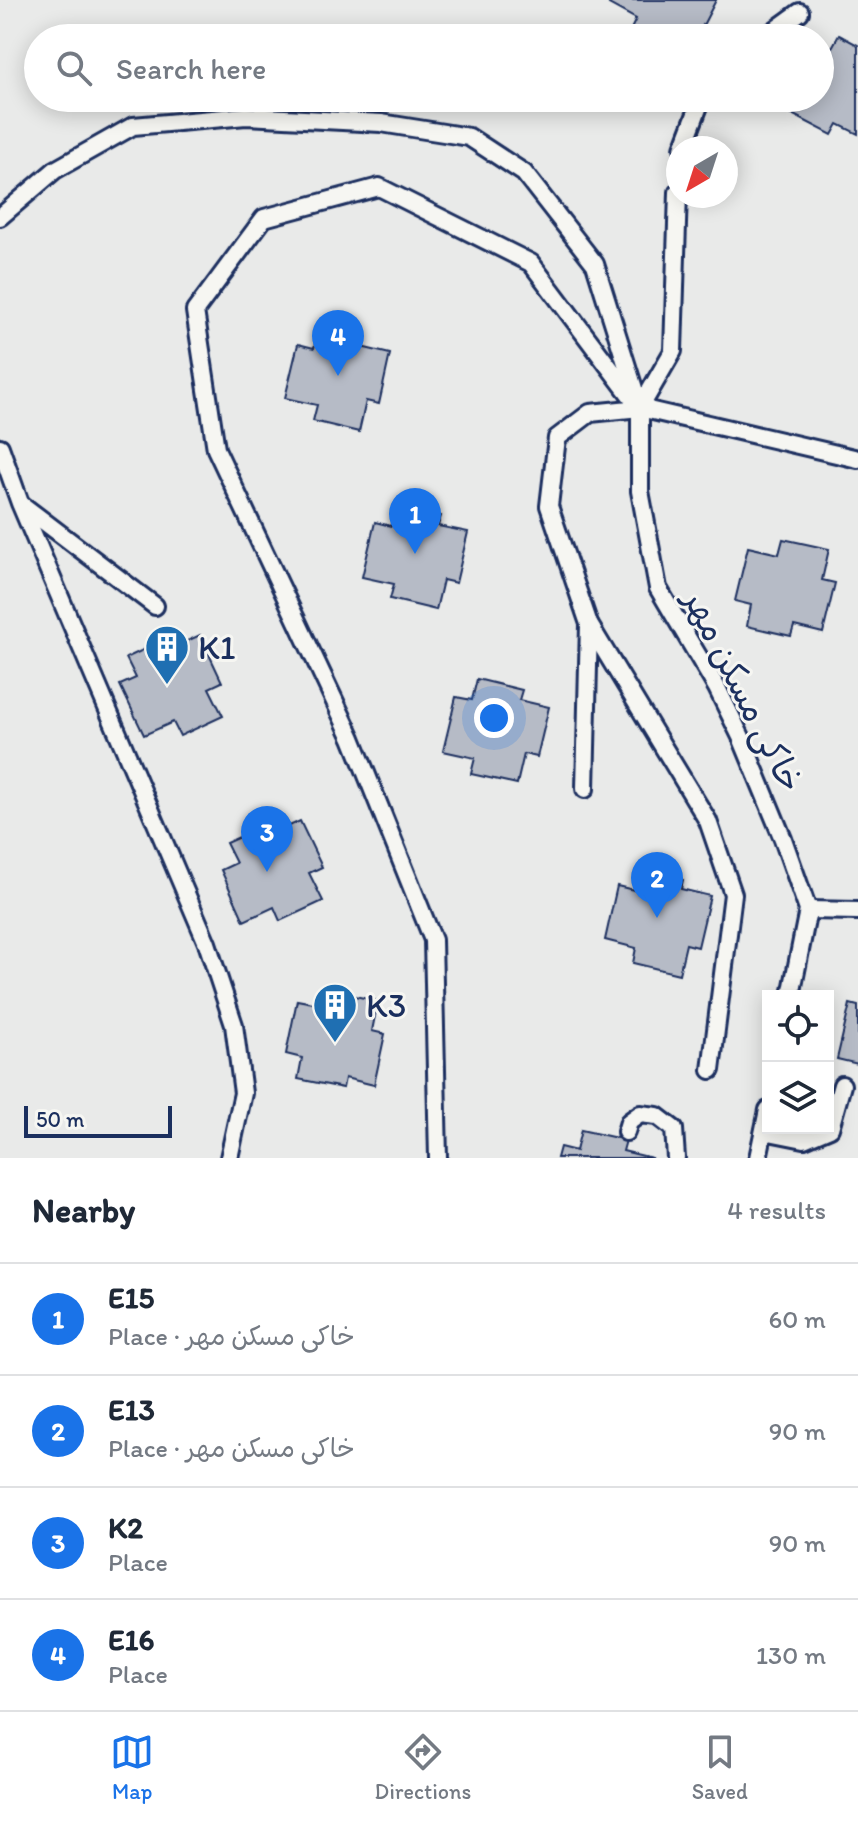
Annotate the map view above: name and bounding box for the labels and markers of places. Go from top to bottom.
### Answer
pin: 4 [312,310,364,376]
pin: 1 [389,488,441,554]
building icon: K1 [143,623,191,686]
place label: K1 [198,627,236,668]
pin: 3 [241,806,293,872]
pin: 2 [631,852,683,918]
building icon: K3 [311,981,359,1044]
place label: K3 [366,985,406,1026]

